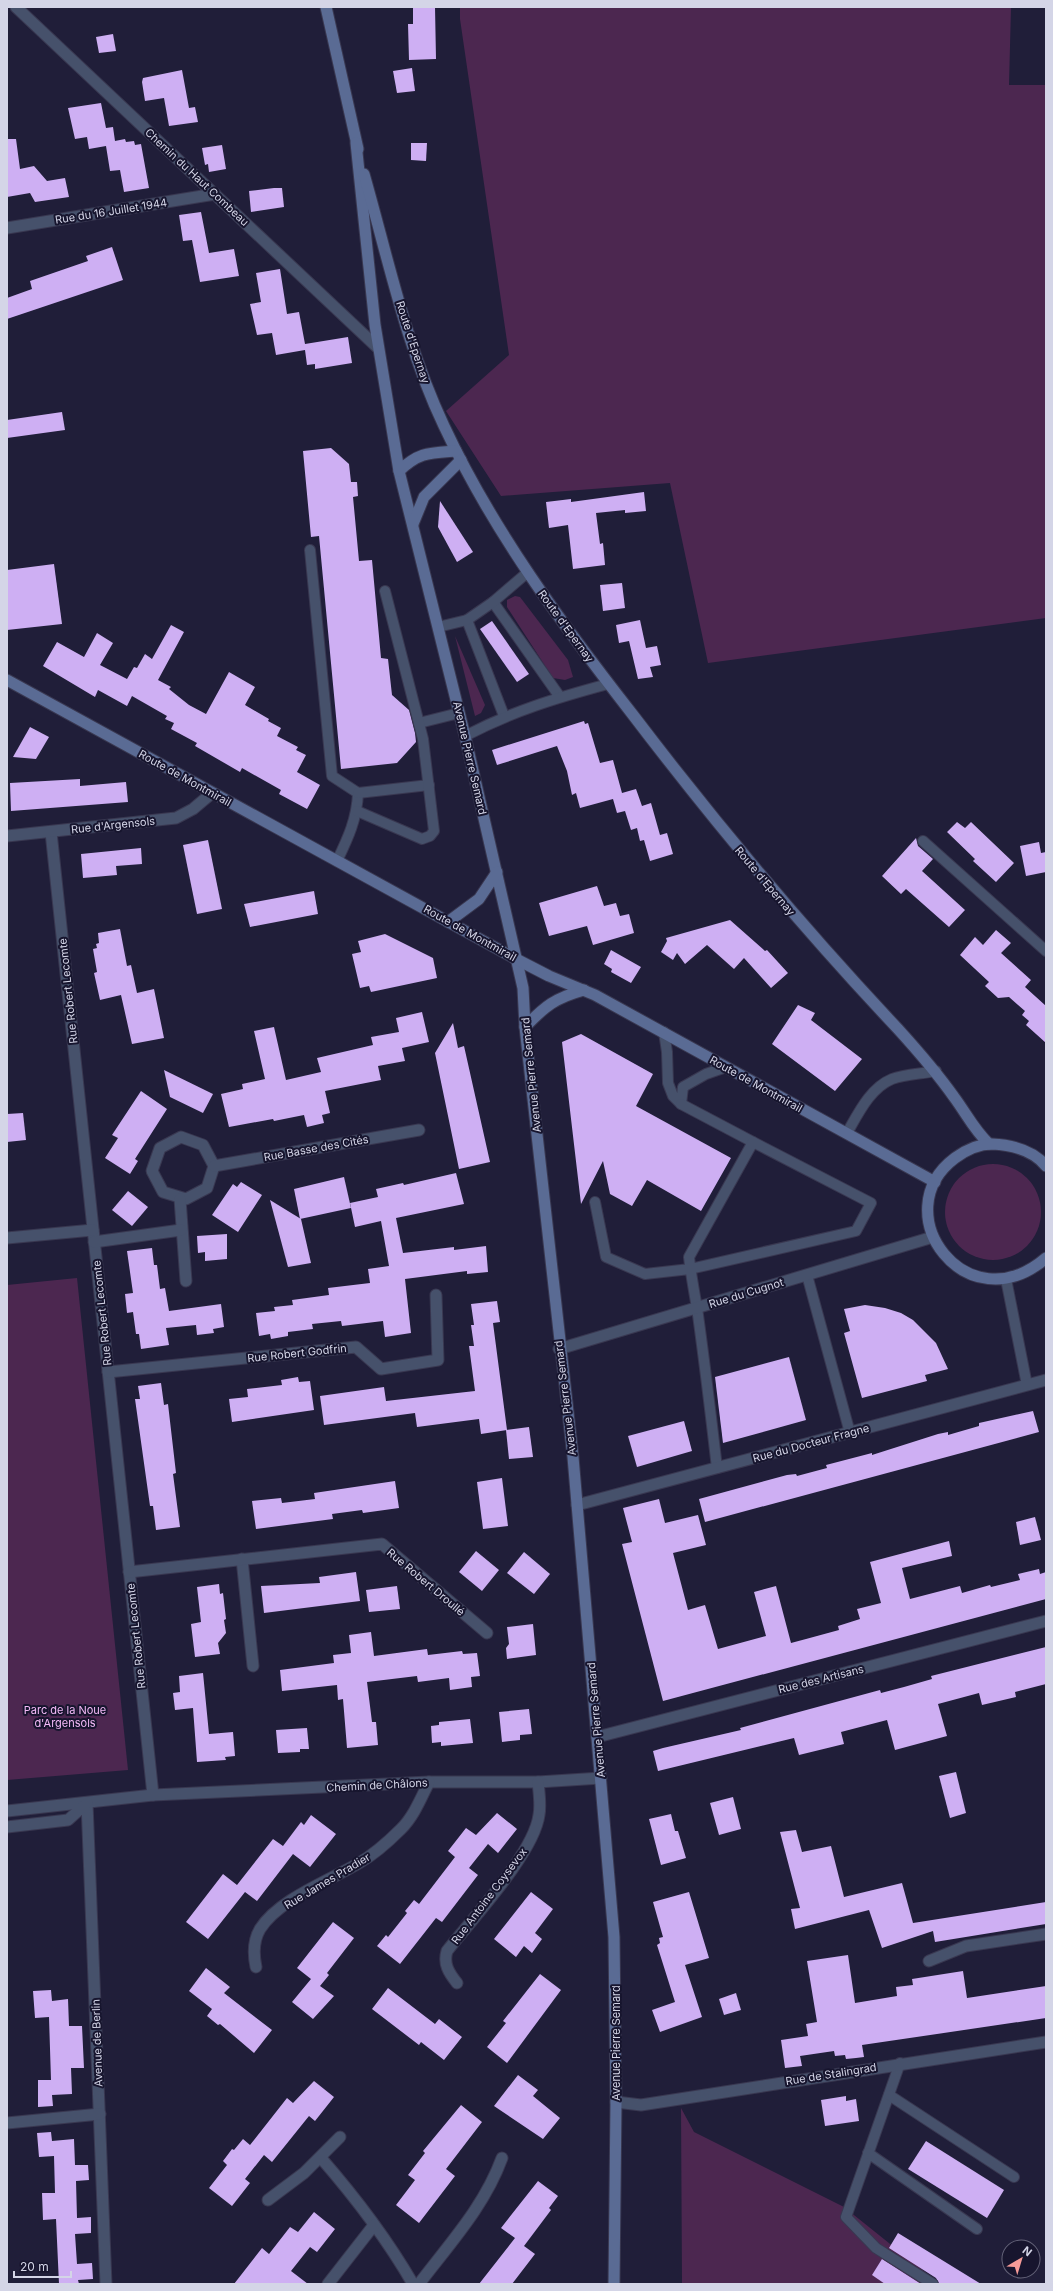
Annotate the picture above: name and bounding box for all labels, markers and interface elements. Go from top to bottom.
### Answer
street label: Chemin du Haut Combeau [142,125,252,229]
street label: Rue du 16 Juillet 1944 [54,195,168,227]
street label: Route d'Epernay [393,299,433,385]
street label: Route d'Epernay [535,587,597,665]
street label: Avenue Pierre Semard [450,700,490,816]
street label: Route de Montmirail [136,747,234,809]
street label: Rue d'Argensols [70,814,156,836]
street label: Route d'Epernay [732,844,798,918]
street label: Route de Montmirail [421,902,519,964]
street label: Rue Robert Lecomte [56,938,80,1044]
street label: Avenue Pierre Semard [518,1017,544,1133]
street label: Route de Montmirail [707,1053,805,1115]
street label: Rue Basse des Cités [263,1132,370,1164]
street label: Rue Robert Lecomte [90,1260,114,1366]
street label: Rue du Cugnot [707,1275,785,1311]
street label: Avenue Pierre Semard [551,1340,579,1456]
street label: Rue Robert Godfrin [247,1341,347,1365]
street label: Rue du Docteur Fragne [751,1421,871,1465]
street label: Rue Robert Droullé [384,1545,468,1619]
street label: Rue Robert Lecomte [124,1583,148,1689]
street label: Avenue Pierre Semard [584,1662,608,1778]
street label: Rue des Artisans [777,1662,865,1696]
park label: Parc de la Noue d'Argensols [24,1703,106,1730]
street label: Chemin de Châlons [326,1775,428,1795]
street label: Rue Antoine Coysevox [448,1845,530,1947]
street label: Rue James Pradier [281,1850,373,1912]
street label: Avenue Pierre Semard [609,1985,623,2101]
street label: Avenue de Berlin [88,1999,106,2087]
street label: Rue de Stalingrad [785,2060,877,2088]
north arrow [1001,2239,1041,2279]
text: N [1020,2243,1035,2259]
scale bar [14,2253,71,2279]
text: 20 m [20,2259,49,2274]

